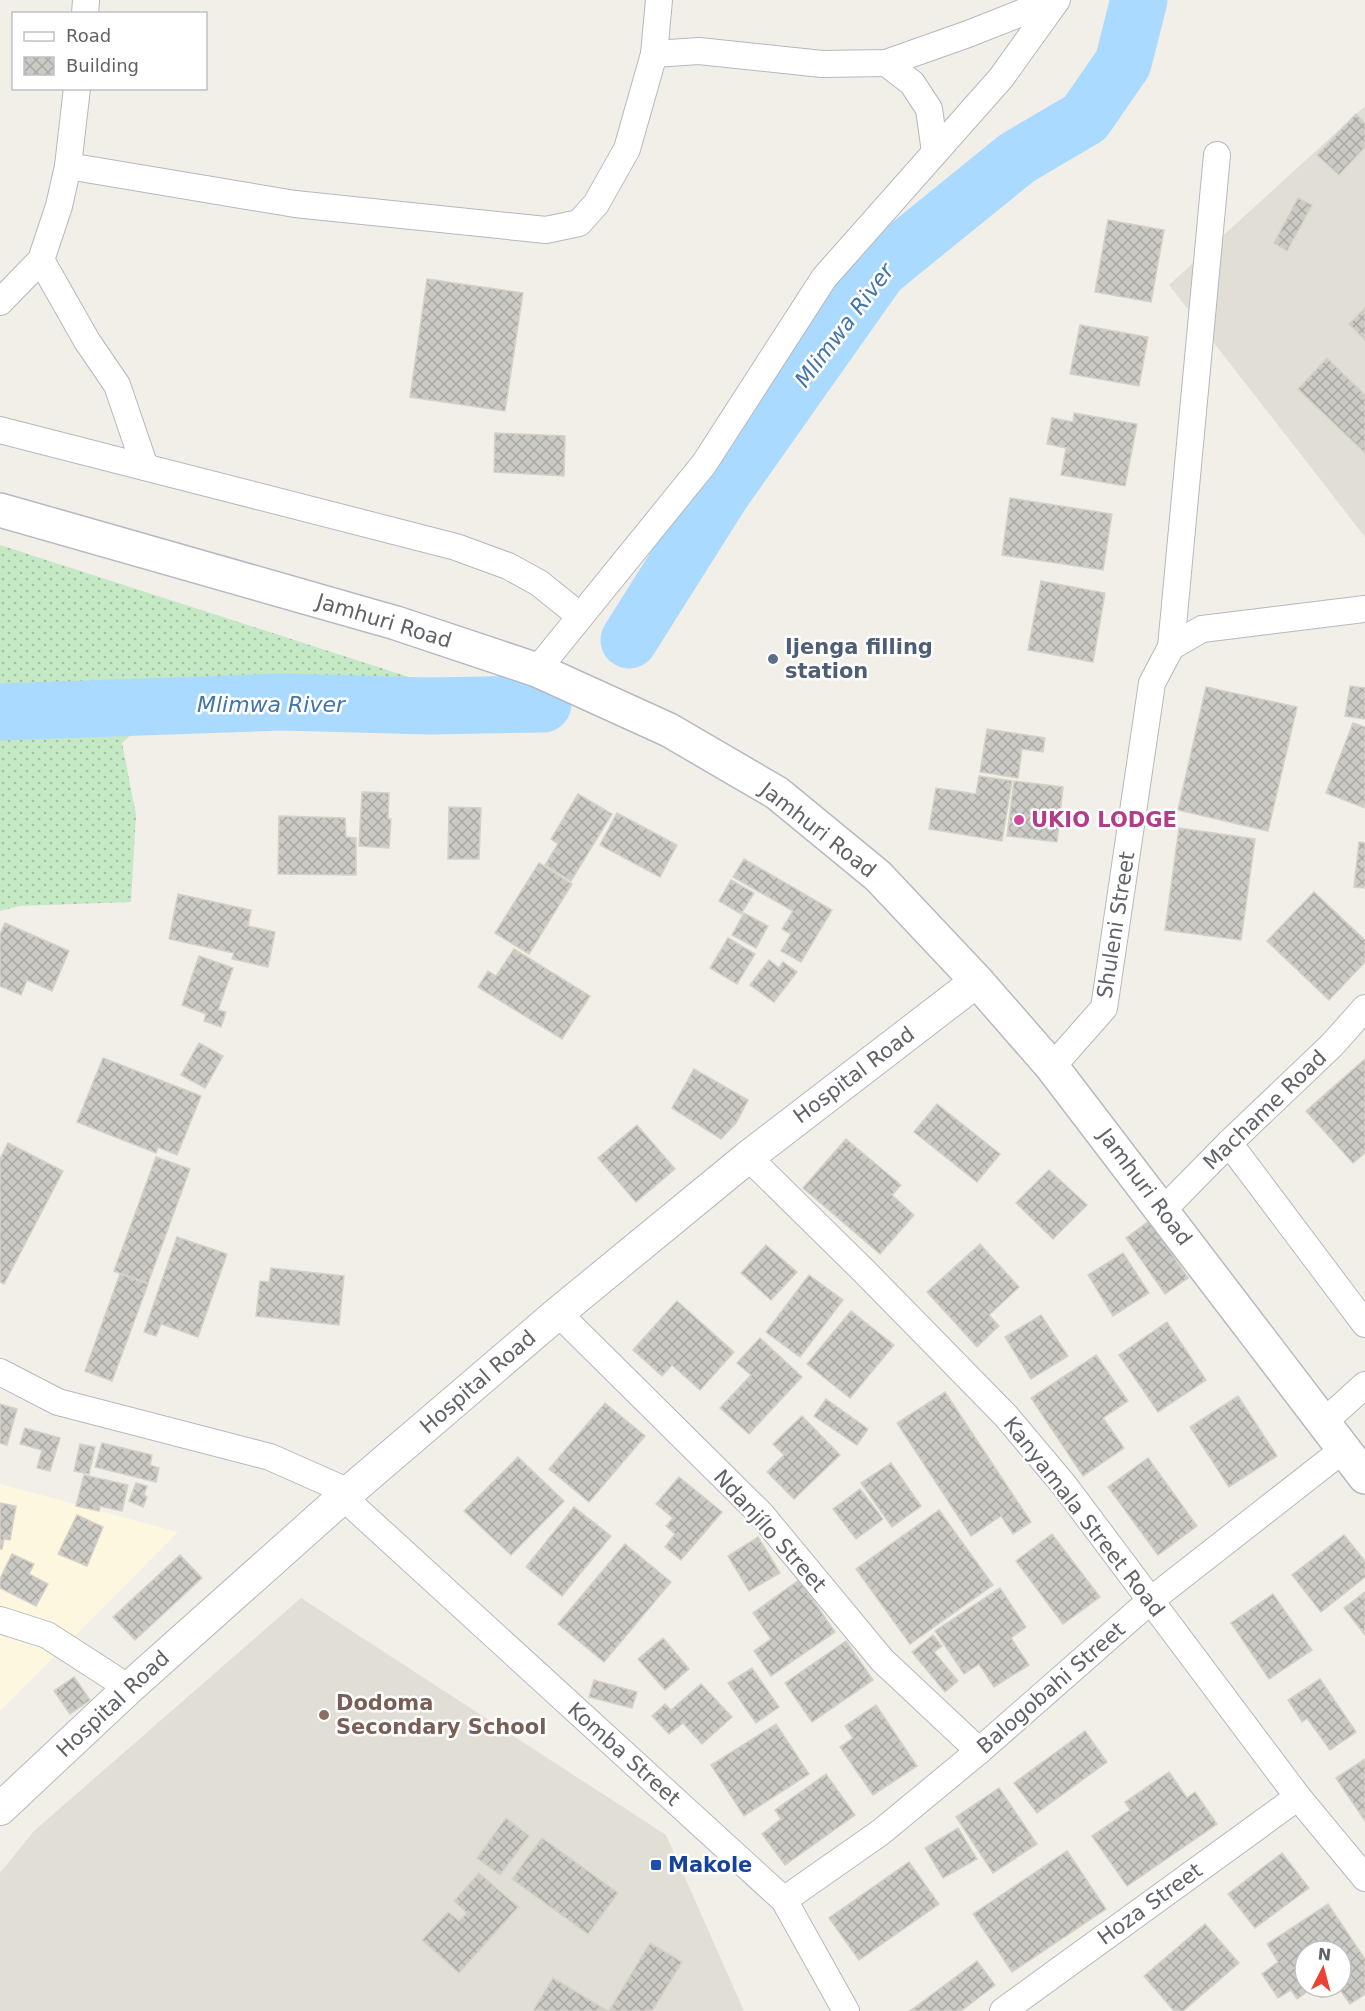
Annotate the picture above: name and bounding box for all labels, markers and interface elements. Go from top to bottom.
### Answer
legend [12,12,207,90]
text: Road [66,25,111,46]
text: Building [66,55,139,76]
water label: Mlimwa River [790,257,900,392]
street label: Jamhuri Road [312,588,454,653]
place label: Ijenga filling station [785,635,933,683]
marker: Ijenga filling station [766,652,780,666]
water label: Mlimwa River [197,692,347,717]
street label: Jamhuri Road [754,776,881,883]
place label: UKIO LODGE [1031,808,1177,832]
marker: UKIO LODGE [1012,813,1026,827]
street label: Shuleni Street [1093,850,1139,1000]
street label: Hospital Road [789,1022,919,1128]
street label: Machame Road [1199,1045,1331,1175]
street label: Jamhuri Road [1092,1122,1197,1250]
street label: Hospital Road [415,1325,541,1439]
street label: Kanyamala Street Road [999,1412,1169,1622]
street label: Ndanjílo Street [709,1465,831,1597]
street label: Balogobahi Street [972,1617,1130,1759]
street label: Hospital Road [52,1646,174,1762]
place label: Dodoma Secondary School [336,1691,546,1739]
street label: Komba Street [563,1697,685,1811]
marker: Dodoma Secondary School [317,1708,331,1722]
place label: Makole [668,1853,752,1877]
marker: Makole [649,1858,663,1872]
street label: Hoza Street [1093,1858,1207,1950]
north arrow [1293,1939,1353,1999]
text: N [1317,1944,1332,1965]

